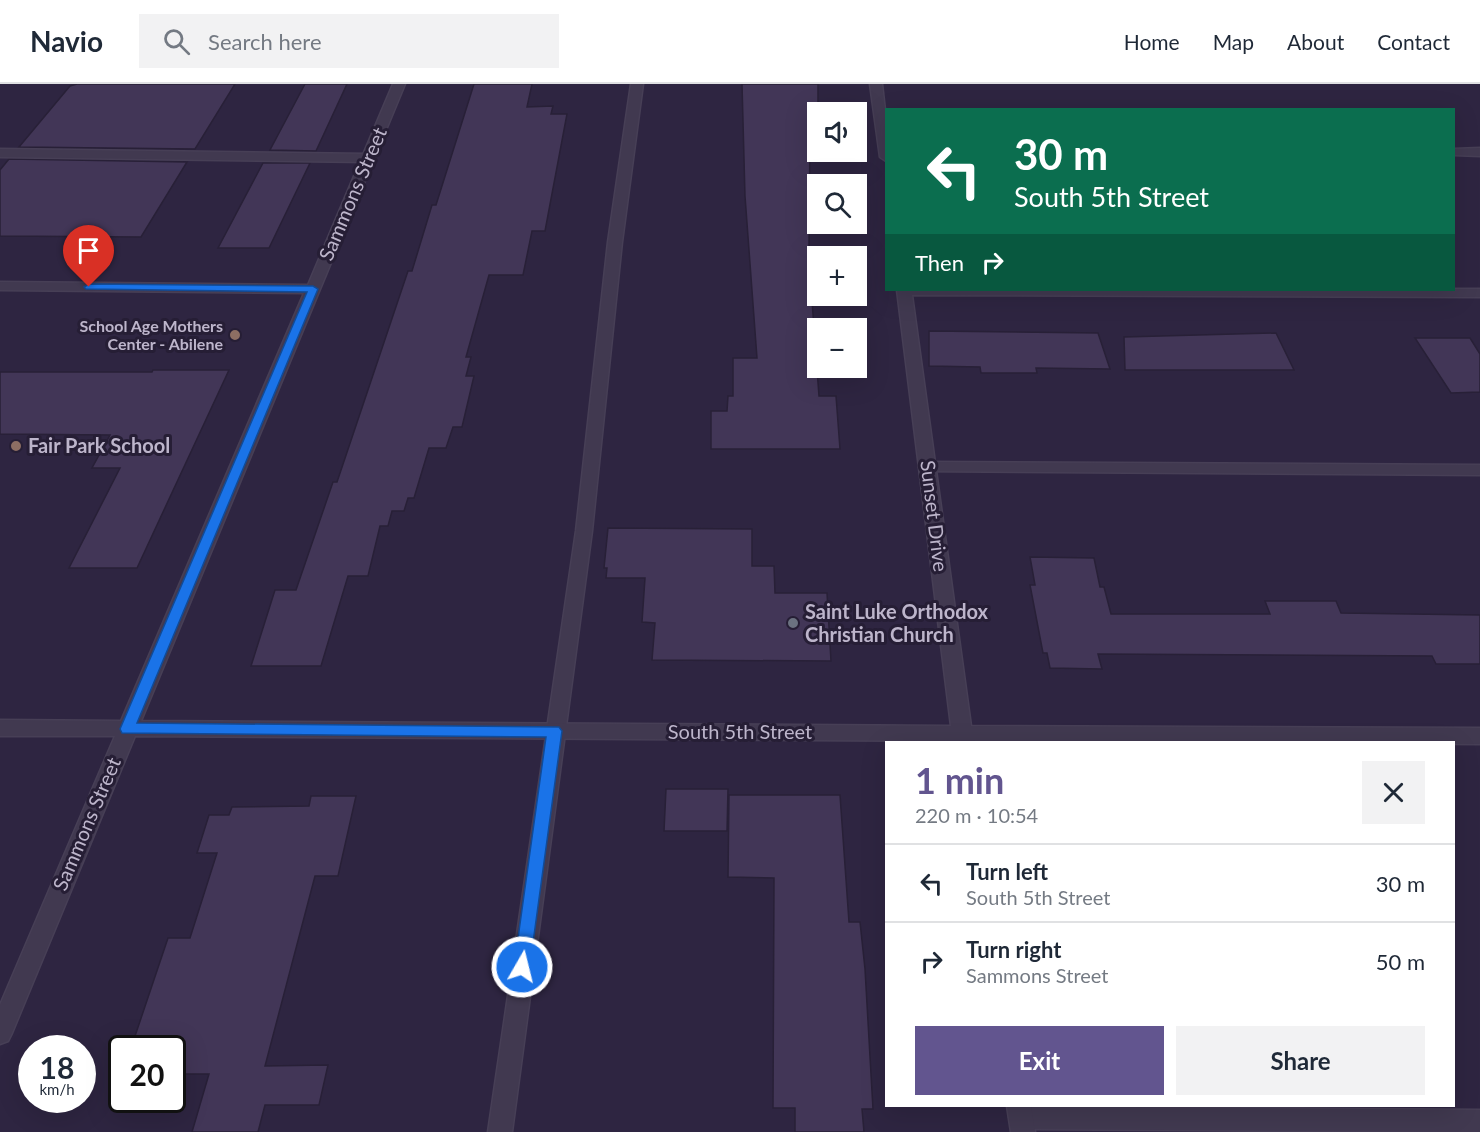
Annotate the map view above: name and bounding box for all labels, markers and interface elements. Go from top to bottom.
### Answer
search box [139,14,559,68]
text: Navio [30,24,103,58]
icon: search [160,25,193,58]
text: Search here [208,28,322,55]
text: Home [1124,29,1180,54]
text: Map [1213,29,1254,54]
text: About [1287,29,1344,54]
text: Contact [1377,29,1450,54]
map controls [807,102,867,378]
button: sound [807,102,867,162]
street label: Sammons Street [313,123,391,264]
text: 30 m [1014,129,1108,179]
icon: left [915,132,993,210]
button: search [807,174,867,234]
text: South 5th Street [1014,180,1209,213]
pin [63,225,114,287]
icon: arrive [72,234,105,267]
button: + [807,246,867,306]
icon: right [976,246,1009,279]
text: Then [915,249,964,276]
place label: School Age Mothers Center - Abilene [80,316,223,353]
button: − [807,318,867,378]
marker: School Age Mothers Center - Abilene [228,328,242,342]
place label: Fair Park School [28,433,170,457]
marker: Fair Park School [9,439,23,453]
street label: Sunset Drive [916,459,954,573]
place label: Saint Luke Orthodox Christian Church [805,599,989,646]
marker: Saint Luke Orthodox Christian Church [786,616,800,630]
street label: South 5th Street [668,719,812,743]
street label: Sammons Street [47,753,125,894]
text: 1 min [915,758,1004,802]
button: close [1362,761,1425,824]
text: 220 m · 10:54 [915,803,1038,827]
text: Turn left [966,858,1048,885]
icon: left [915,867,948,900]
text: 30 m [1376,870,1425,897]
text: South 5th Street [966,885,1110,909]
position arrow [490,935,554,999]
text: Turn right [966,936,1061,963]
icon: right [915,945,948,978]
text: 50 m [1376,948,1425,975]
text: Sammons Street [966,963,1109,987]
button: Exit [915,1026,1164,1095]
button: Share [1176,1026,1425,1095]
speed limit sign: 20 [108,1035,186,1113]
text: 18 [40,1049,74,1085]
text: km/h [39,1080,75,1098]

